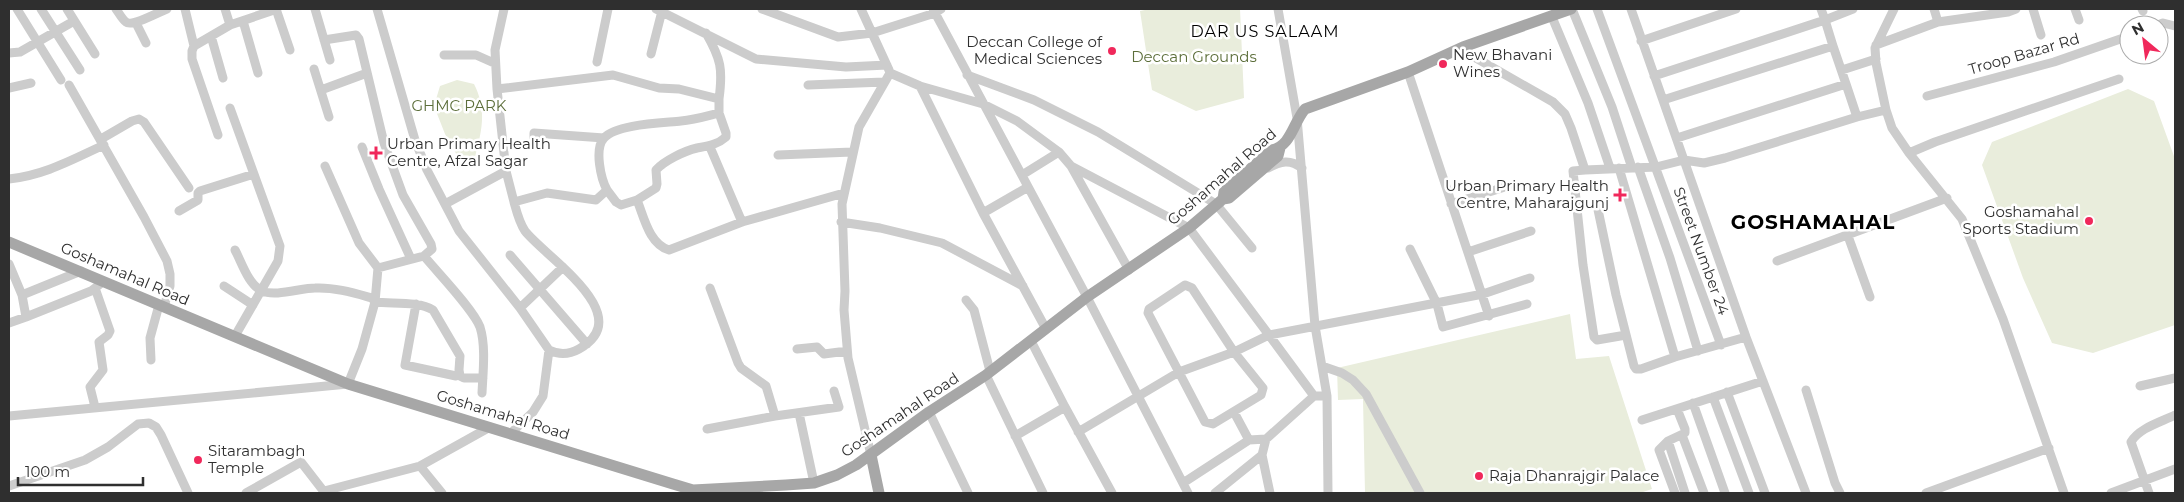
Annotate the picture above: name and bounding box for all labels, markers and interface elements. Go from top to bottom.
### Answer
north arrow [2119,15,2169,65]
text: N [2128,18,2147,39]
district label: DAR US SALAAM [1190,22,1340,41]
street label: Troop Bazar Rd [1966,29,2082,78]
place label: Deccan College of Medical Sciences [966,32,1103,68]
marker: Deccan College of Medical Sciences [1106,45,1118,57]
place label: New Bhavani Wines [1453,45,1552,81]
park label: Deccan Grounds [1131,47,1257,66]
marker: New Bhavani Wines [1437,58,1449,70]
park label: GHMC PARK [411,96,507,115]
street label: Goshamahal Road [1163,124,1280,229]
place label: Urban Primary Health Centre, Afzal Sagar [387,134,551,170]
marker: Urban Primary Health Centre, Afzal Sagar [369,146,383,160]
place label: Urban Primary Health Centre, Maharajgunj [1445,176,1609,212]
street label: Street Number 24 [1669,184,1733,317]
marker: Urban Primary Health Centre, Maharajgunj [1613,188,1627,202]
place label: Goshamahal Sports Stadium [1963,202,2079,238]
district label: GOSHAMAHAL [1731,210,1895,234]
marker: Goshamahal Sports Stadium [2083,215,2095,227]
street label: Goshamahal Road [58,238,193,309]
street label: Goshamahal Road [837,368,962,461]
street label: Goshamahal Road [434,385,572,444]
place label: Sitarambagh Temple [208,441,305,477]
scale bar [18,454,142,486]
marker: Sitarambagh Temple [192,454,204,466]
text: 100 m [25,462,70,481]
place label: Raja Dhanrajgir Palace [1489,466,1659,485]
marker: Raja Dhanrajgir Palace [1473,470,1485,482]

